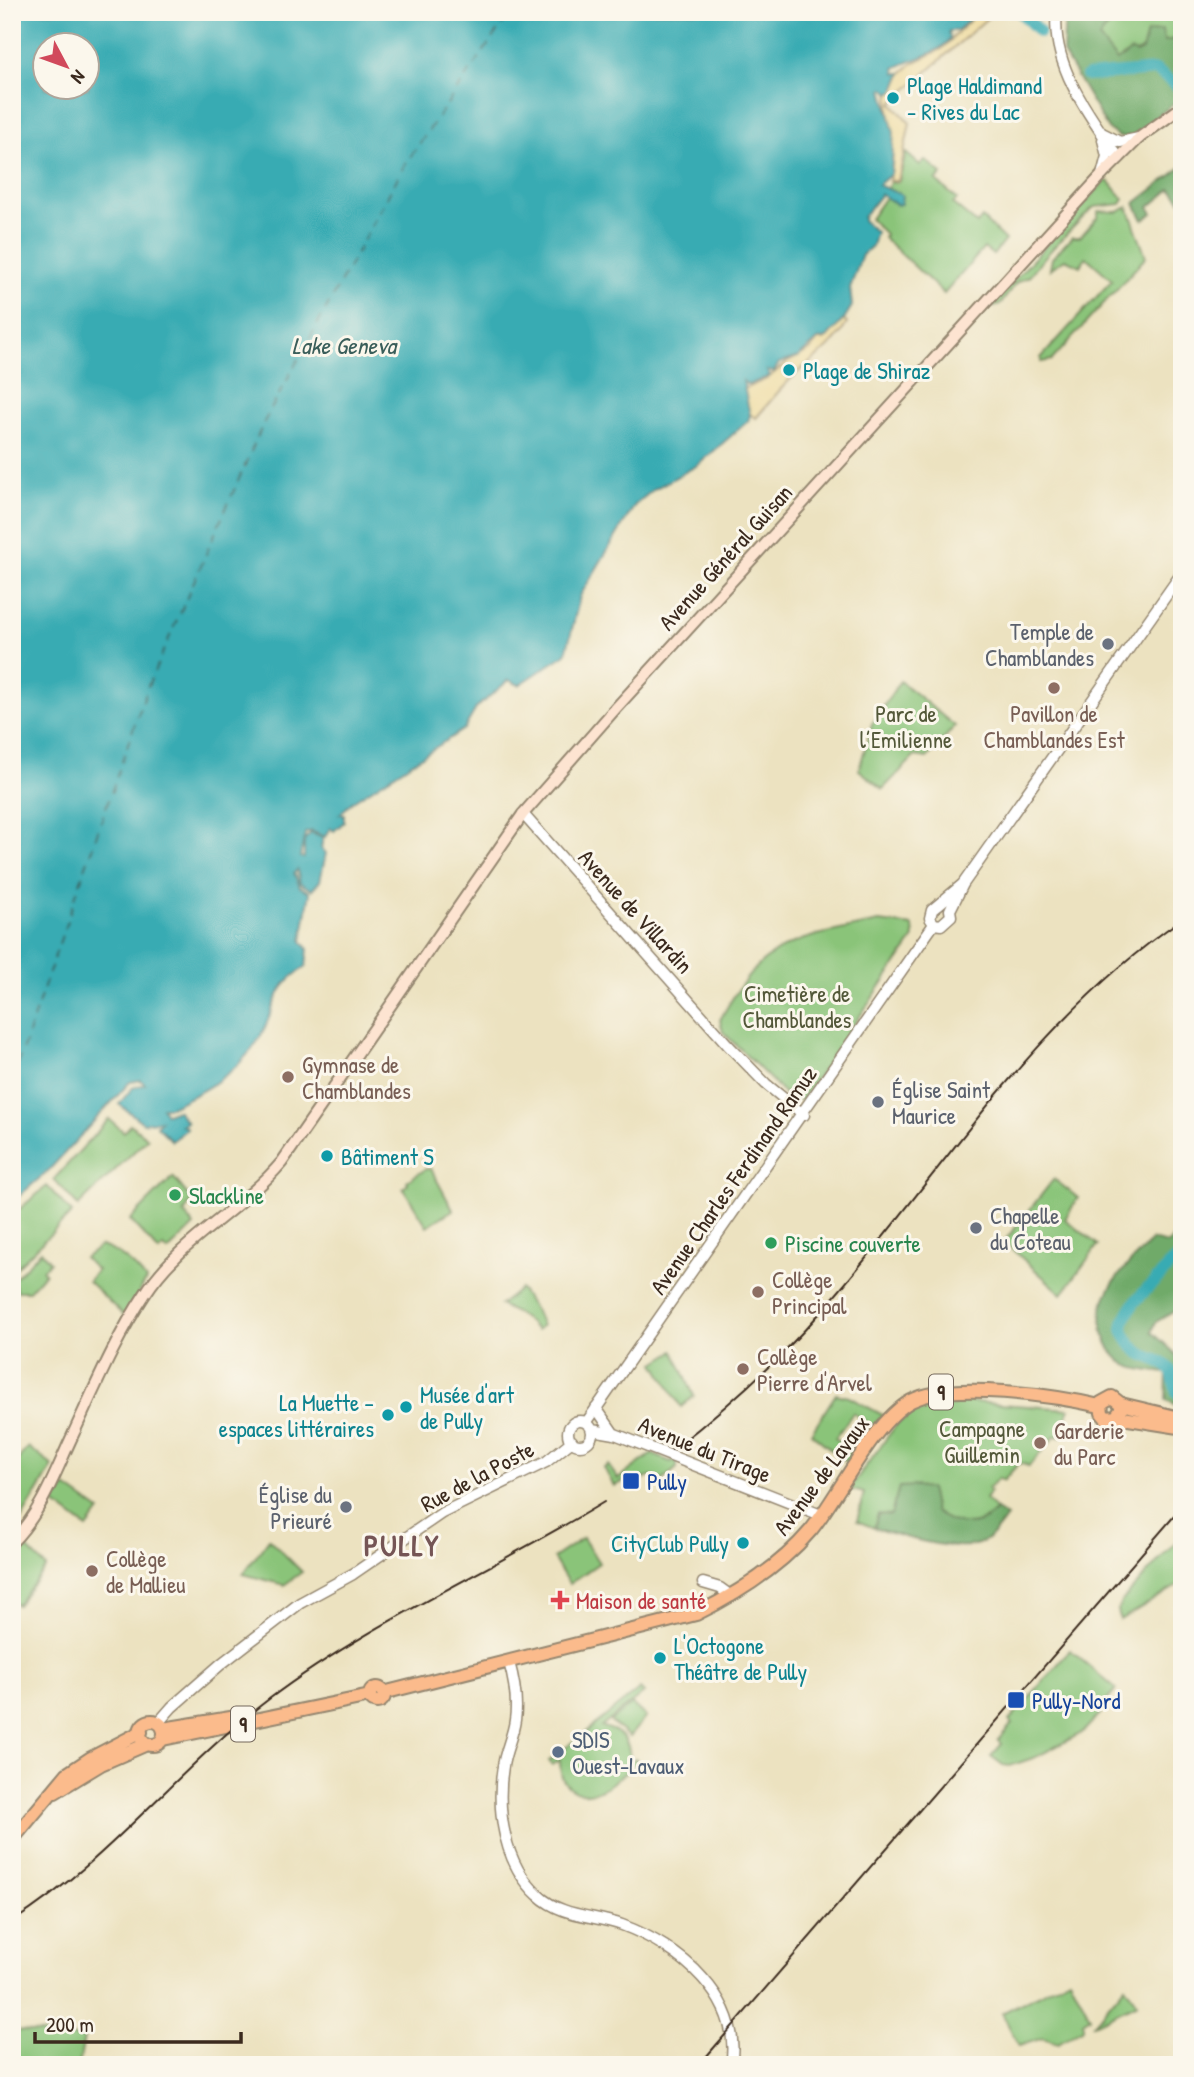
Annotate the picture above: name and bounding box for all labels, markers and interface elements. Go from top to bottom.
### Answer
north arrow [32,32,102,102]
text: N [66,65,92,89]
place label: Plage Haldimand - Rives du Lac [907,70,1042,127]
marker: Plage Haldimand - Rives du Lac [885,90,901,106]
water label: Lake Geneva [292,329,399,361]
place label: Plage de Shiraz [803,355,931,386]
marker: Plage de Shiraz [781,362,797,378]
street label: Avenue Général Guisan [651,477,799,637]
place label: Temple de Chamblandes [985,616,1094,673]
marker: Temple de Chamblandes [1100,636,1116,652]
marker: Pavillon de Chamblandes Est [1046,680,1062,696]
park label: Parc de l’Emilienne [860,698,952,755]
place label: Pavillon de Chamblandes Est [983,698,1126,755]
street label: Avenue de Villardin [572,842,700,980]
park label: Cimetière de Chamblandes [743,978,852,1035]
place label: Gymnase de Chamblandes [302,1049,411,1106]
street label: Avenue Charles Ferdinand Ramuz [642,1060,824,1300]
marker: Gymnase de Chamblandes [280,1069,296,1085]
place label: Église Saint Maurice [892,1074,991,1131]
marker: Église Saint Maurice [870,1094,886,1110]
place label: Bâtiment S [341,1141,434,1172]
marker: Bâtiment S [319,1148,335,1164]
place label: Slackline [189,1180,264,1211]
marker: Slackline [167,1187,183,1203]
place label: Chapelle du Coteau [990,1200,1071,1257]
marker: Chapelle du Coteau [968,1220,984,1236]
place label: Piscine couverte [785,1228,921,1259]
marker: Piscine couverte [763,1235,779,1251]
place label: Collège Principal [772,1264,847,1321]
marker: Collège Principal [750,1284,766,1300]
place label: Collège Pierre d'Arvel [757,1341,873,1398]
marker: Collège Pierre d'Arvel [735,1361,751,1377]
road number: 9 [929,1374,953,1410]
place label: Musée d'art de Pully [420,1379,515,1436]
place label: La Muette – espaces littéraires [219,1387,374,1444]
marker: Musée d'art de Pully [398,1399,414,1415]
marker: La Muette – espaces littéraires [380,1407,396,1423]
street label: Avenue du Tirage [634,1408,776,1490]
street label: Avenue de Lavaux [766,1409,876,1541]
park label: Campagne Guillemin [939,1413,1025,1470]
place label: Garderie du Parc [1054,1415,1124,1472]
street label: Rue de la Poste [415,1433,539,1519]
marker: Garderie du Parc [1032,1435,1048,1451]
place label: Pully [647,1466,687,1497]
marker: Pully [621,1471,641,1491]
place label: Église du Prieuré [259,1479,332,1536]
marker: Église du Prieuré [338,1499,354,1515]
district label: PULLY [364,1525,440,1565]
place label: CityClub Pully [611,1528,729,1559]
marker: CityClub Pully [735,1535,751,1551]
place label: Collège de Mallieu [106,1543,186,1600]
marker: Collège de Mallieu [84,1563,100,1579]
place label: Maison de santé [576,1585,706,1616]
marker: Maison de santé [550,1590,570,1610]
place label: L'Octogone Théâtre de Pully [674,1630,807,1687]
marker: L'Octogone Théâtre de Pully [652,1650,668,1666]
place label: Pully-Nord [1032,1685,1121,1716]
marker: Pully-Nord [1006,1690,1026,1710]
road number: 9 [231,1706,255,1742]
place label: SDIS Ouest-Lavaux [572,1724,685,1781]
marker: SDIS Ouest-Lavaux [550,1744,566,1760]
scale bar [35,2000,242,2044]
text: 200 m [46,2010,94,2039]

